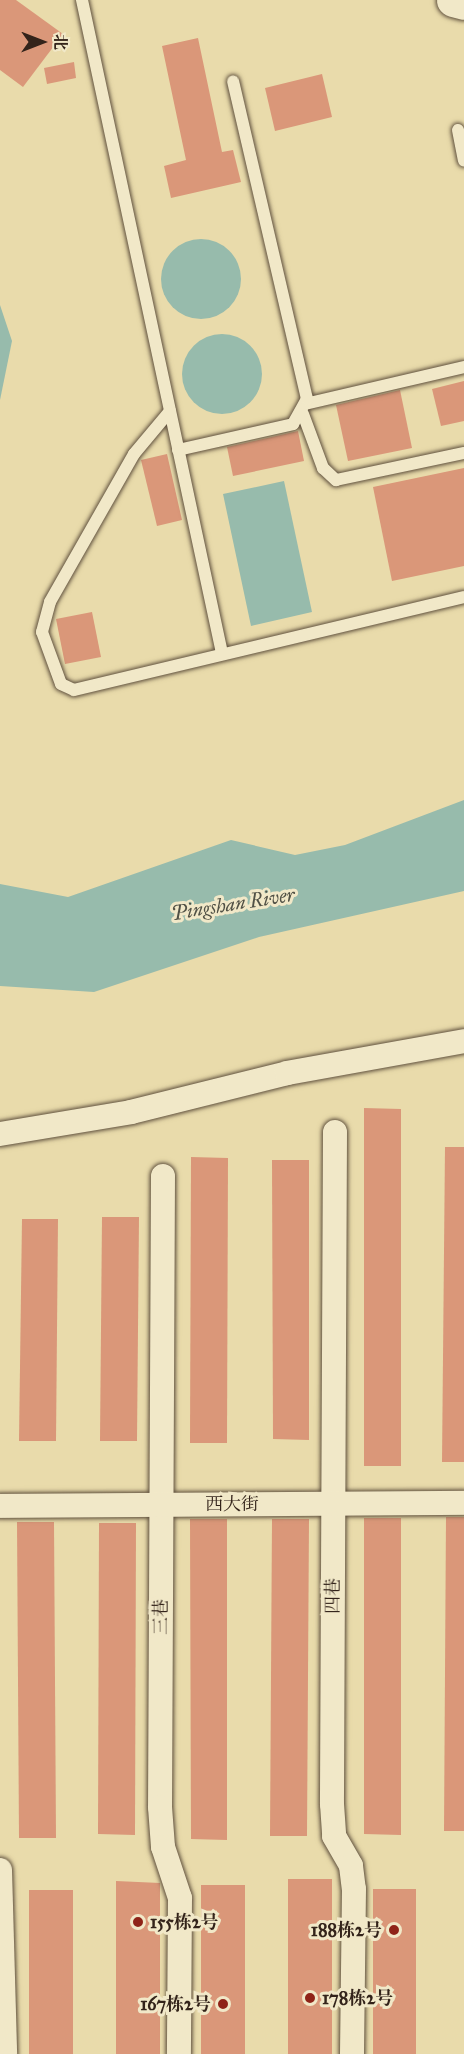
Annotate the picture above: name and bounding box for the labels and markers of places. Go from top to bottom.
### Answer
place label: 155栋2号 [150,1911,219,1933]
marker: 155栋2号 [131,1915,145,1929]
place label: 188栋2号 [311,1919,382,1941]
marker: 188栋2号 [387,1923,401,1937]
place label: 178栋2号 [322,1987,393,2009]
marker: 178栋2号 [303,1991,317,2005]
place label: 167栋2号 [140,1993,211,2015]
marker: 167栋2号 [216,1997,230,2011]

